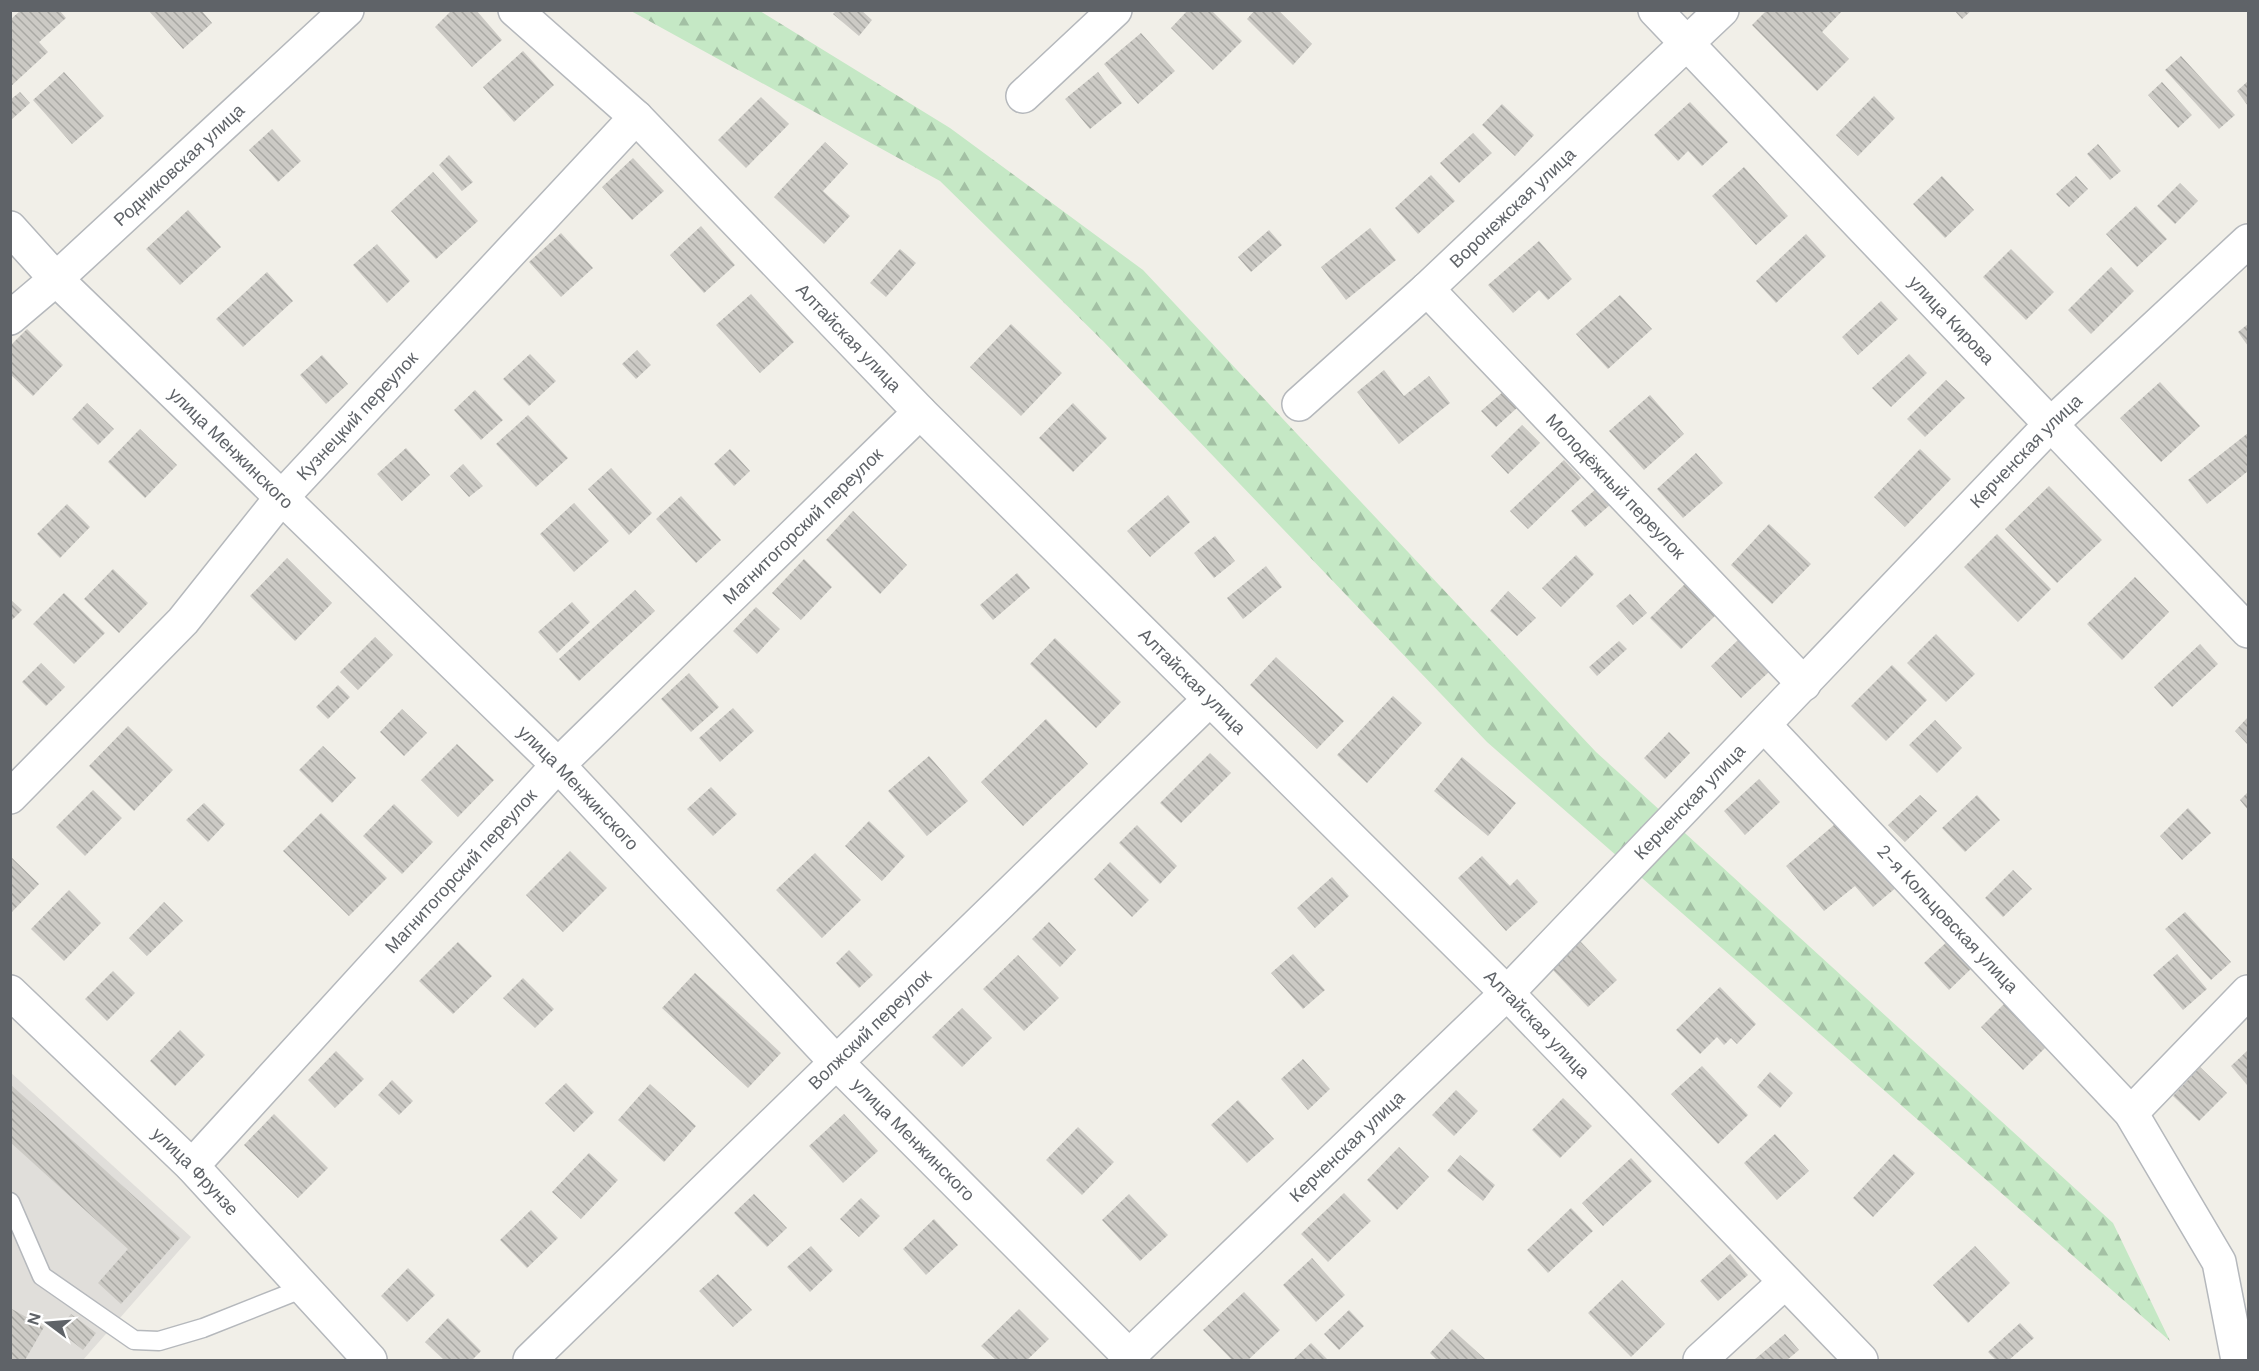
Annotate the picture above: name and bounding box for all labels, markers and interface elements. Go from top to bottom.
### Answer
street label: Родниковская улица [109,98,251,232]
street label: Воронежская улица [1444,142,1582,273]
street label: улица Кирова [1903,271,2000,371]
street label: Алтайская улица [791,278,907,398]
street label: Кузнецкий переулок [291,346,423,486]
street label: улица Менжинского [163,382,298,514]
street label: Керченская улица [1965,388,2088,514]
street label: Молодёжный переулок [1540,409,1691,564]
street label: Магнитогорский переулок [718,443,888,610]
street label: Алтайская улица [1133,623,1252,741]
street label: улица Менжинского [512,720,644,856]
street label: Керченская улица [1629,738,1751,865]
street label: Магнитогорский переулок [380,784,542,959]
street label: 2-я Кольцовская улица [1872,840,2024,999]
street label: Волжский переулок [803,964,937,1095]
street label: Алтайская улица [1479,965,1596,1084]
street label: улица Менжинского [847,1073,980,1207]
street label: Керченская улица [1284,1085,1411,1208]
street label: улица Фрунзе [147,1122,244,1221]
north arrow [18,1293,78,1353]
text: N [22,1310,46,1328]

